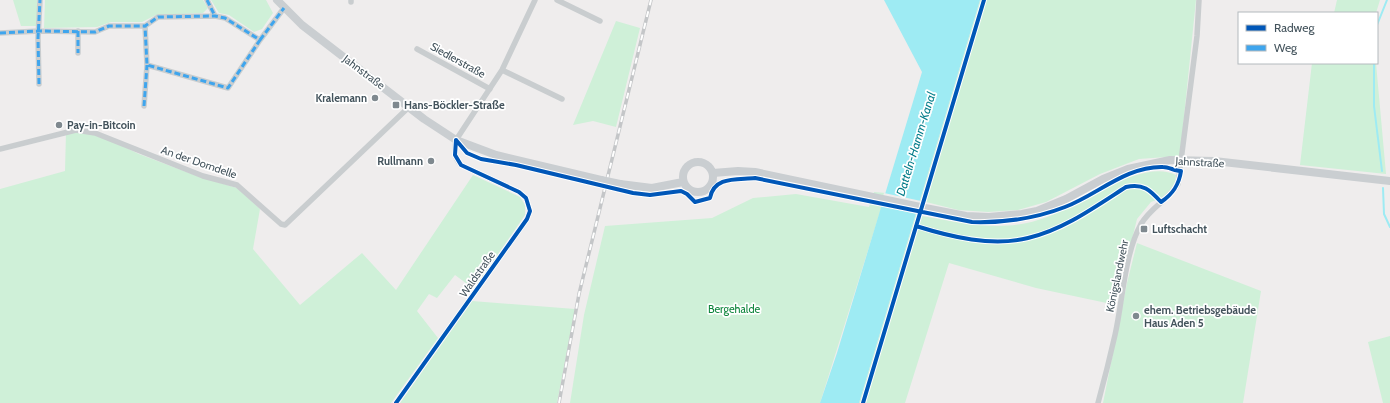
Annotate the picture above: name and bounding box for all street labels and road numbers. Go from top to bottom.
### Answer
street label: Siedlerstraße [428,39,488,81]
street label: Jahnstraße [339,51,388,93]
street label: An der Dorndelle [159,142,239,182]
street label: Jahnstraße [1174,154,1225,170]
street label: Königslandwehr [1103,238,1132,313]
street label: Waldstraße [456,248,498,300]

